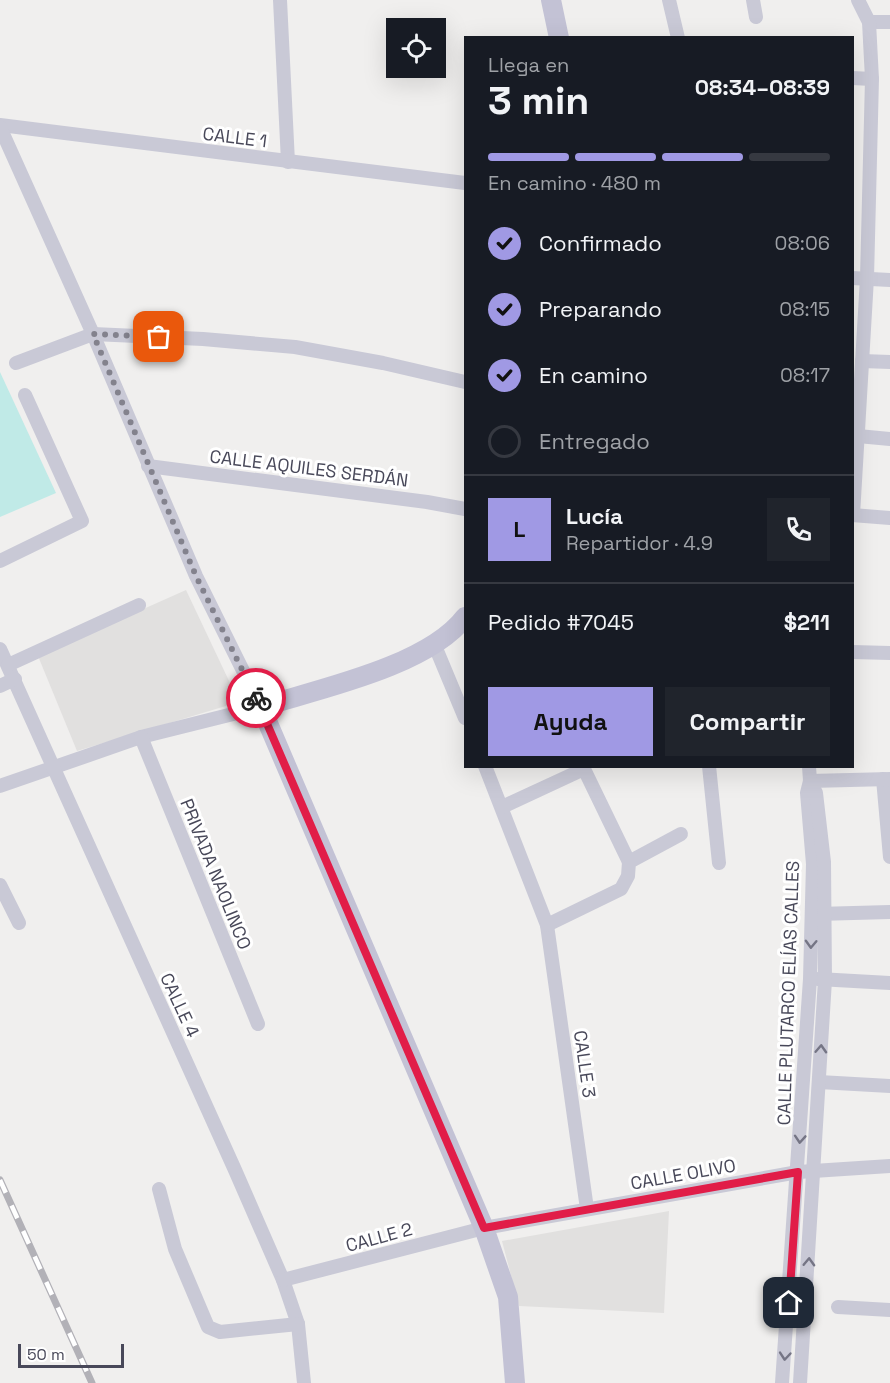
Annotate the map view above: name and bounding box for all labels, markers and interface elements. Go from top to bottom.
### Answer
map controls [386,18,446,78]
button: locate [386,18,446,78]
text: Llega en [488,52,569,78]
text: 08:34–08:39 [695,73,830,101]
text: 3 min [488,76,589,125]
street label: CALLE 1 [201,122,269,152]
text: En camino · 480 m [488,170,661,196]
icon: check [488,227,521,260]
text: Confirmado [539,229,662,257]
text: 08:06 [775,230,830,256]
icon: check [488,293,521,326]
text: Preparando [539,295,662,323]
text: 08:15 [779,296,830,322]
pin [133,311,184,362]
icon: bag [142,320,175,353]
icon: check [488,359,521,392]
text: En camino [539,361,648,389]
text: 08:17 [780,362,830,388]
text: Entregado [539,427,650,455]
street label: CALLE AQUILES SERDÁN [208,444,410,492]
button: phone [767,498,830,561]
text: Lucía [566,502,623,530]
text: L [514,515,525,543]
text: Repartidor · 4.9 [566,530,713,556]
text: Pedido #7045 [488,608,634,636]
text: $211 [784,608,830,636]
courier [226,668,286,728]
icon: bike [240,682,273,715]
button: Ayuda [488,687,653,756]
button: Compartir [665,687,830,756]
street label: PRIVADA NAOLINCO [175,795,257,953]
street label: CALLE PLUTARCO ELÍAS CALLES [772,860,804,1126]
one-way arrow [805,939,818,948]
street label: CALLE 4 [155,969,205,1041]
street label: CALLE 3 [569,1029,601,1099]
one-way arrow [814,1045,827,1054]
one-way arrow [794,1134,807,1143]
street label: CALLE OLIVO [629,1153,737,1195]
street label: CALLE 2 [343,1217,415,1257]
one-way arrow [802,1257,815,1266]
pin [763,1277,814,1328]
icon: home [772,1286,805,1319]
scale bar [18,1341,124,1368]
text: 50 m [27,1344,65,1365]
one-way arrow [778,1352,791,1361]

